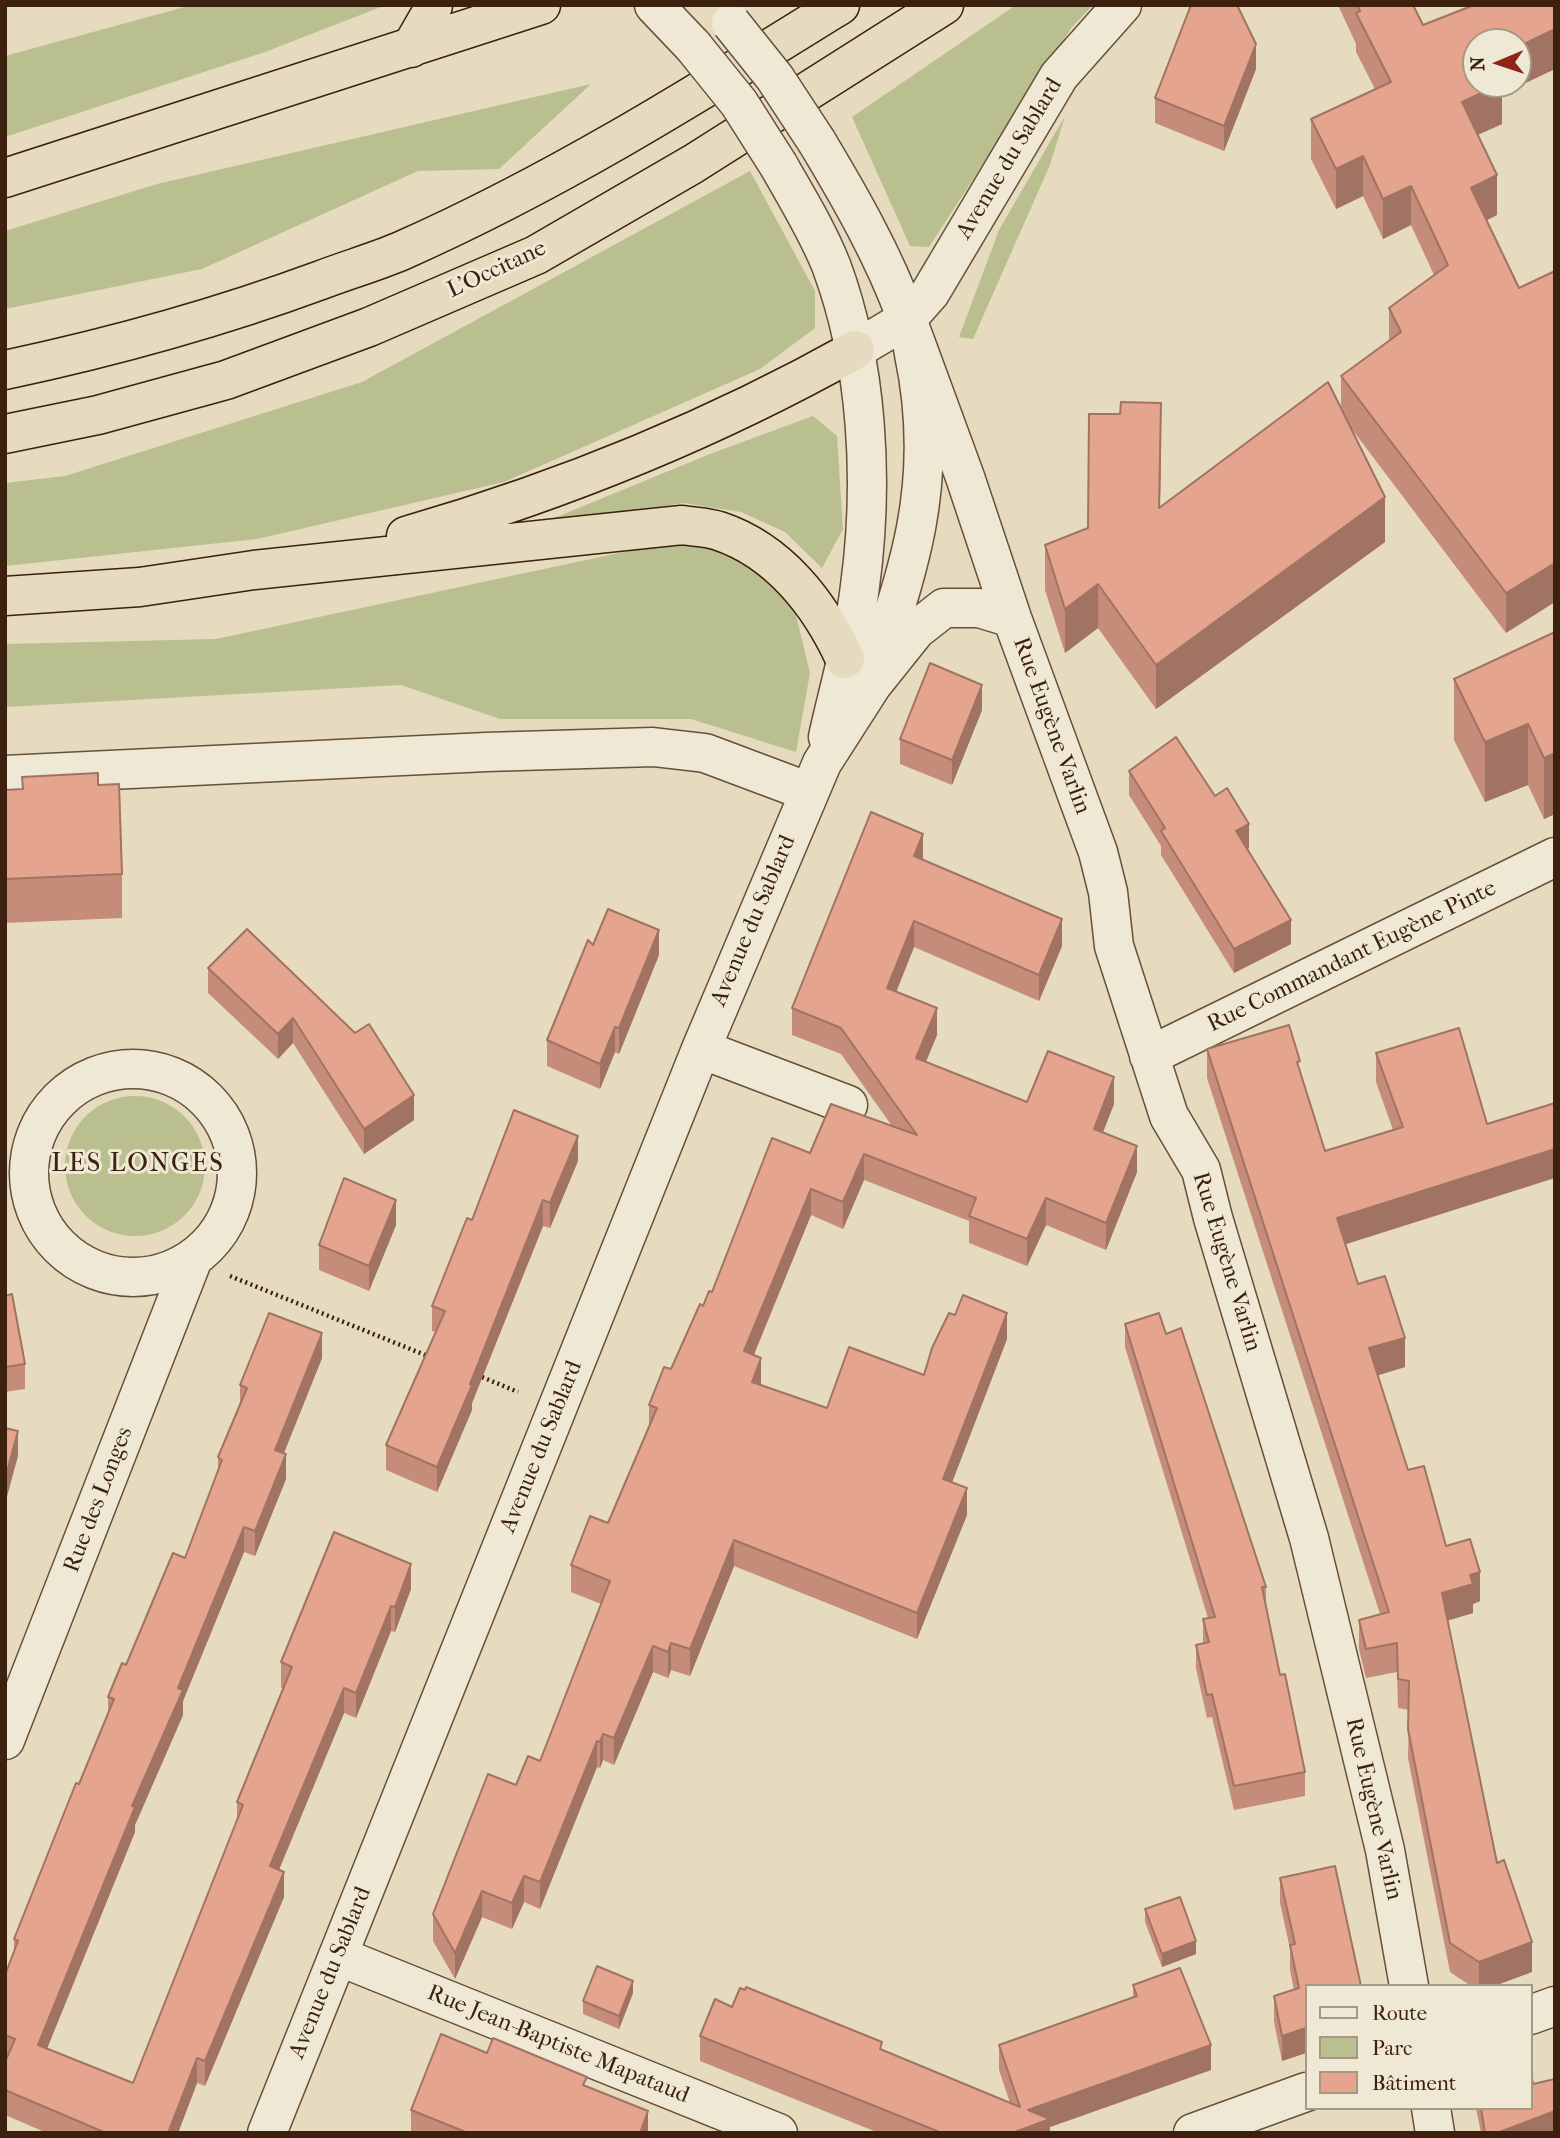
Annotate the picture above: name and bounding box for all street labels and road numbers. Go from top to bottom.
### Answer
street label: Avenue du Sablard [951,73,1069,245]
street label: L'Occitane [443,235,551,305]
street label: Rue Eugène Varlin [1006,634,1096,818]
street label: Avenue du Sablard [706,831,802,1011]
street label: Rue Commandant Eugène Pinte [1203,875,1501,1039]
street label: Rue Eugène Varlin [1186,1169,1266,1355]
street label: Avenue du Sablard [495,1357,589,1537]
street label: Rue des Longes [59,1423,139,1577]
street label: Rue Eugène Varlin [1339,1715,1407,1903]
street label: Avenue du Sablard [284,1883,378,2063]
street label: Rue Jean-Baptiste Mapataud [423,1980,693,2110]

